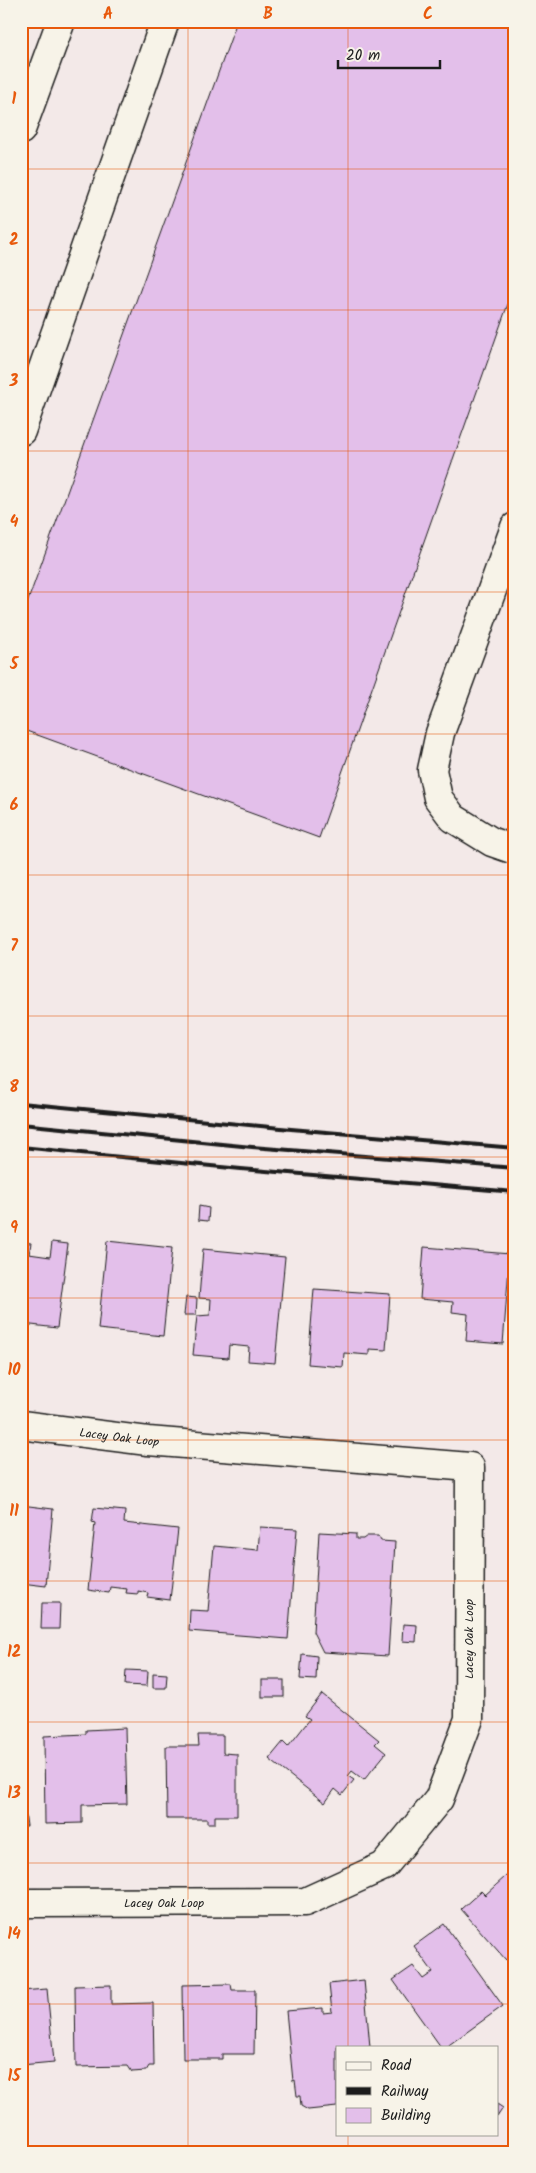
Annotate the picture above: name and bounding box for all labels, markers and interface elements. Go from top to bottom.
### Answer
text: A [103,2,113,27]
text: B [263,2,273,27]
text: C [423,2,433,27]
scale bar [338,38,441,70]
text: 20 m [346,44,380,68]
text: 1 [12,87,17,112]
text: 2 [9,228,19,253]
text: 3 [9,369,19,394]
text: 4 [10,510,19,535]
text: 5 [9,652,20,677]
text: 6 [10,793,19,818]
text: 7 [10,934,18,959]
text: 8 [9,1075,19,1100]
text: 9 [10,1216,18,1241]
text: 10 [7,1358,21,1383]
street label: Lacey Oak Loop [78,1423,160,1451]
text: 11 [9,1499,19,1524]
street label: Lacey Oak Loop [460,1599,479,1679]
text: 12 [7,1640,21,1665]
text: 13 [7,1781,21,1806]
street label: Lacey Oak Loop [124,1894,204,1913]
text: 14 [7,1922,21,1947]
legend [336,2046,498,2136]
text: Road [381,2054,412,2078]
text: 15 [8,2064,22,2089]
text: Railway [381,2080,429,2104]
text: Building [381,2104,431,2128]

